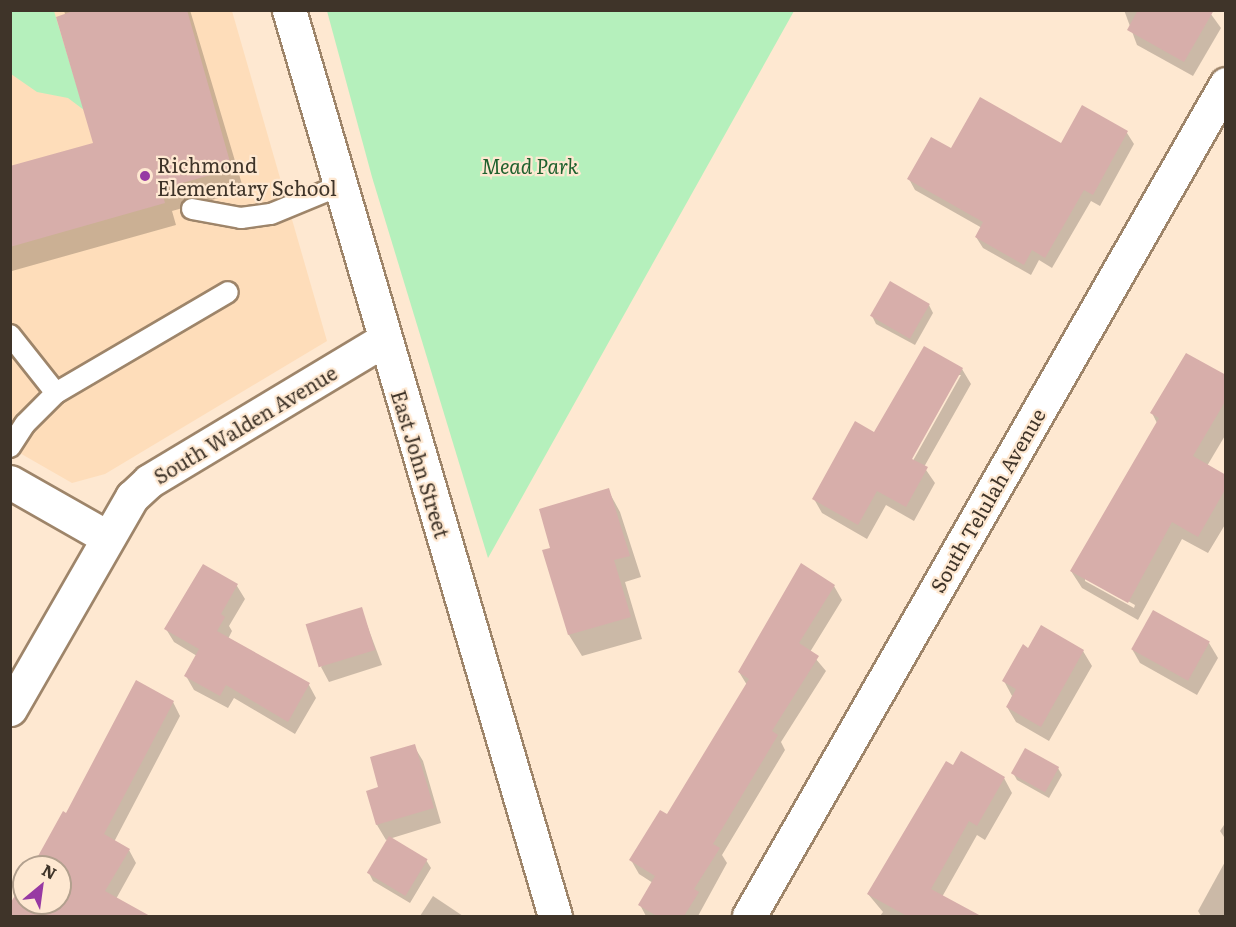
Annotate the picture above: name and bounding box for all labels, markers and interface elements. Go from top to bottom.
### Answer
place label: Richmond Elementary School [157,152,337,199]
park label: Mead Park [482,153,578,177]
marker: Richmond Elementary School [138,169,152,183]
street label: South Walden Avenue [149,360,341,488]
street label: East John Street [387,387,455,541]
street label: South Telulah Avenue [924,404,1050,596]
north arrow [12,855,72,915]
text: N [38,857,61,885]

